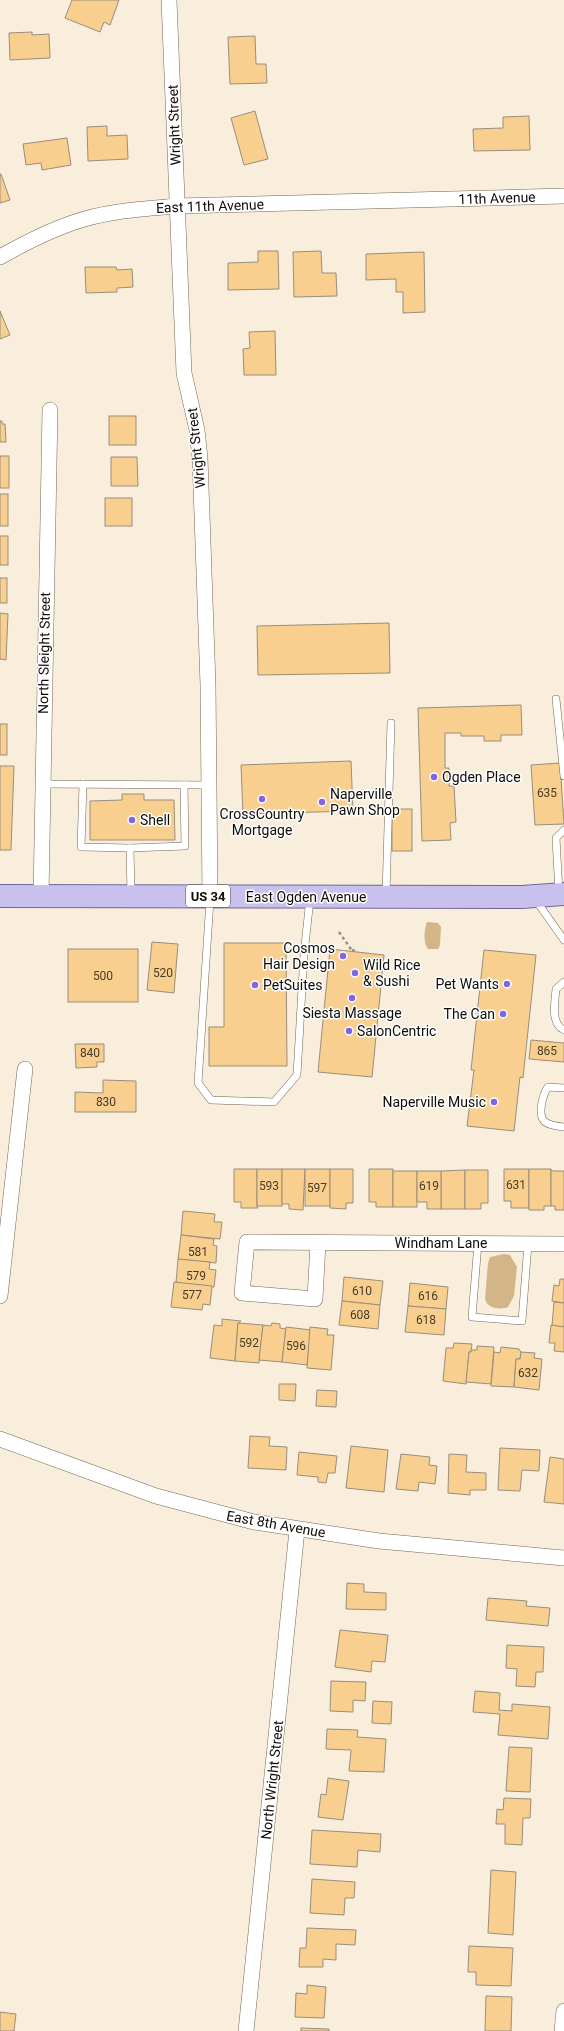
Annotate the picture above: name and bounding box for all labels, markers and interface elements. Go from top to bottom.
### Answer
street label: Wright Street [165,84,183,166]
street label: 11th Avenue [458,189,536,207]
street label: East 11th Avenue [156,196,264,216]
street label: Wright Street [184,406,208,489]
street label: North Sleight Street [35,591,53,714]
place label: Ogden Place [442,769,521,785]
marker: Ogden Place [429,772,439,782]
place label: Naperville Pawn Shop [330,786,400,818]
house number: 635 [537,786,557,800]
marker: CrossCountry Mortgage [257,794,267,804]
marker: Naperville Pawn Shop [317,797,327,807]
place label: CrossCountry Mortgage [220,806,305,838]
place label: Shell [140,812,170,828]
marker: Shell [127,815,137,825]
road number: US 34 [186,885,230,907]
street label: East Ogden Avenue [246,889,366,905]
place label: Cosmos Hair Design [263,940,335,972]
marker: Cosmos Hair Design [338,951,348,961]
place label: Wild Rice & Sushi [363,957,420,989]
house number: 520 [153,966,173,980]
marker: Wild Rice & Sushi [350,968,360,978]
house number: 500 [93,969,113,983]
place label: Pet Wants [435,976,499,992]
place label: PetSuites [263,977,322,993]
marker: Pet Wants [502,979,512,989]
marker: PetSuites [250,980,260,990]
marker: Siesta Massage [347,993,357,1003]
place label: Siesta Massage [302,1005,402,1021]
place label: The Can [444,1006,495,1022]
marker: The Can [498,1009,508,1019]
place label: SalonCentric [357,1023,436,1039]
marker: SalonCentric [344,1026,354,1036]
house number: 865 [537,1044,557,1058]
house number: 840 [80,1046,100,1060]
place label: Naperville Music [382,1094,486,1110]
house number: 830 [96,1095,116,1109]
marker: Naperville Music [489,1097,499,1107]
house number: 631 [506,1178,526,1192]
house number: 593 [259,1179,279,1193]
house number: 619 [419,1179,439,1193]
house number: 597 [307,1181,327,1195]
street label: Windham Lane [395,1235,487,1251]
house number: 581 [188,1245,208,1259]
house number: 579 [186,1269,206,1283]
house number: 610 [352,1284,372,1298]
house number: 577 [182,1288,202,1302]
house number: 616 [418,1289,438,1303]
house number: 608 [350,1308,370,1322]
house number: 618 [416,1313,436,1327]
house number: 592 [239,1336,259,1350]
house number: 596 [286,1339,306,1353]
house number: 632 [518,1366,538,1380]
street label: East 8th Avenue [225,1507,327,1541]
street label: North Wright Street [258,1719,286,1840]

